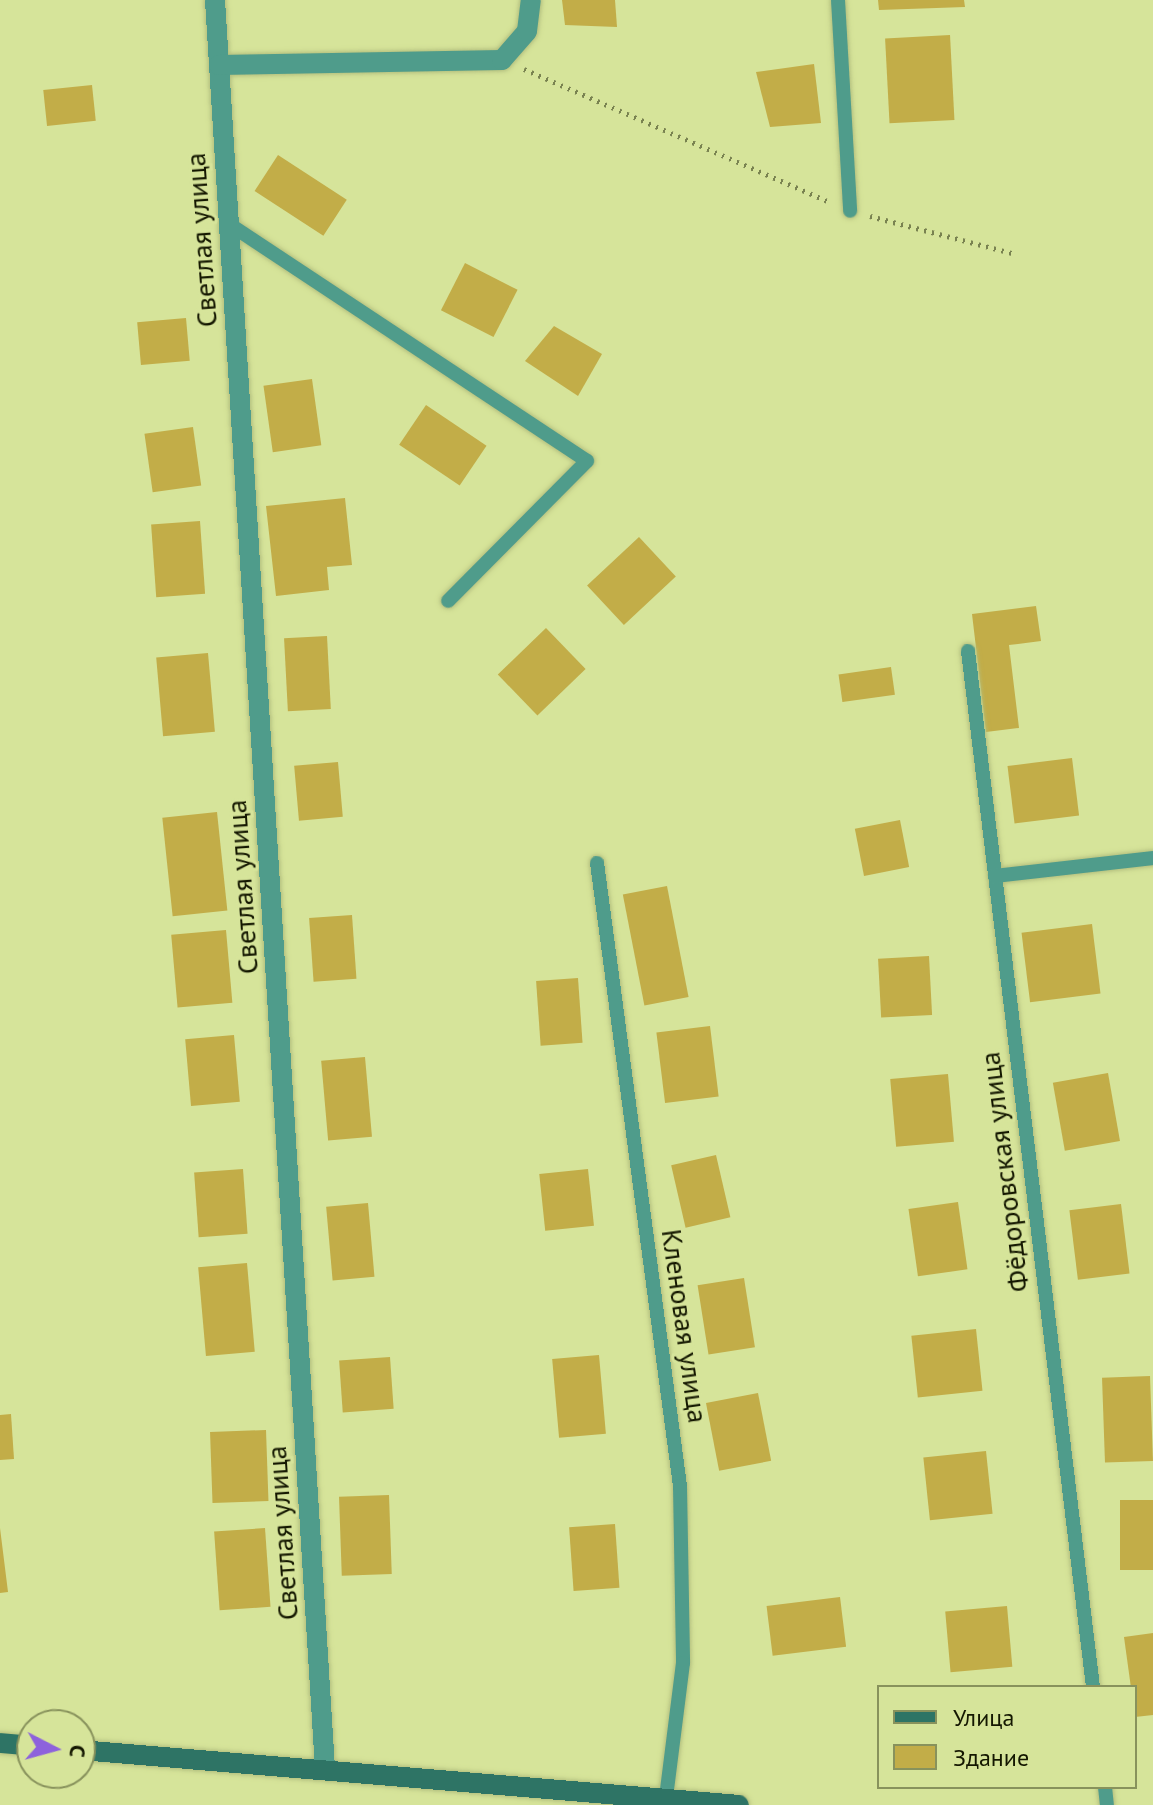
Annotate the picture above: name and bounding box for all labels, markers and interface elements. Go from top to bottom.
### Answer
street label: Светлая улица [178,152,224,328]
street label: Светлая улица [219,799,265,975]
street label: Фёдоровская улица [973,1050,1035,1294]
street label: Кленовая улица [655,1227,715,1425]
street label: Светлая улица [259,1445,305,1621]
legend [877,1685,1137,1789]
text: Улица [953,1702,1014,1733]
north arrow [16,1709,96,1789]
text: Здание [953,1742,1029,1773]
text: С [63,1744,92,1759]

